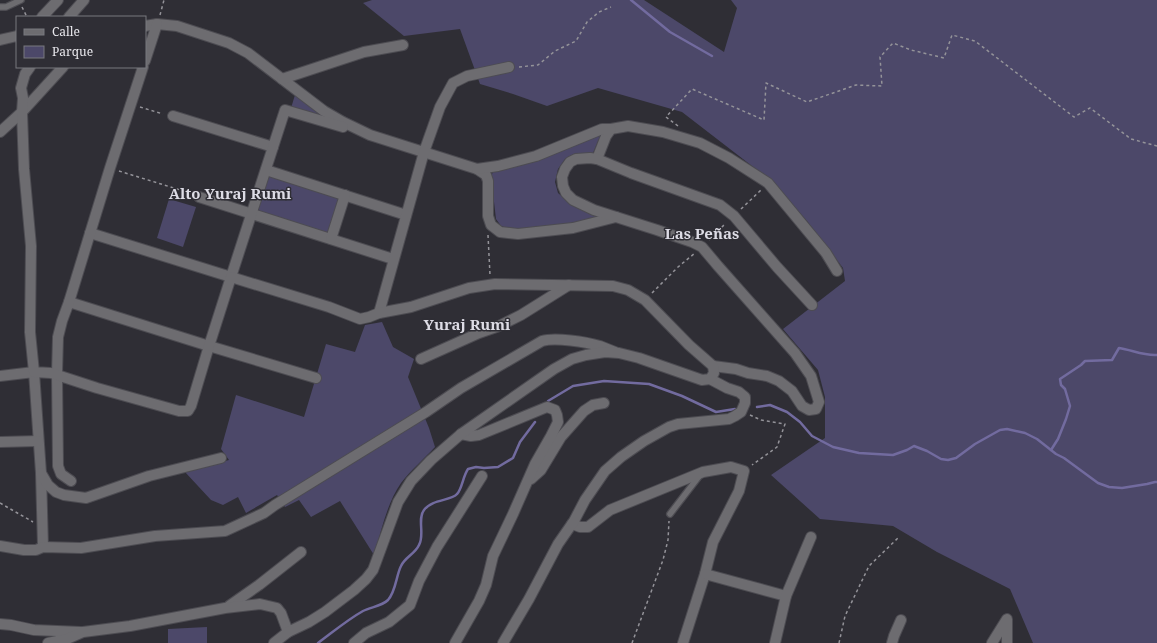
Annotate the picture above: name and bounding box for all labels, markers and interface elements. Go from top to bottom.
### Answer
legend [16,16,146,68]
text: Calle [52,23,80,40]
text: Parque [52,43,93,60]
district label: Alto Yuraj Rumi [169,183,292,203]
district label: Las Peñas [665,223,739,243]
district label: Yuraj Rumi [424,314,511,334]

